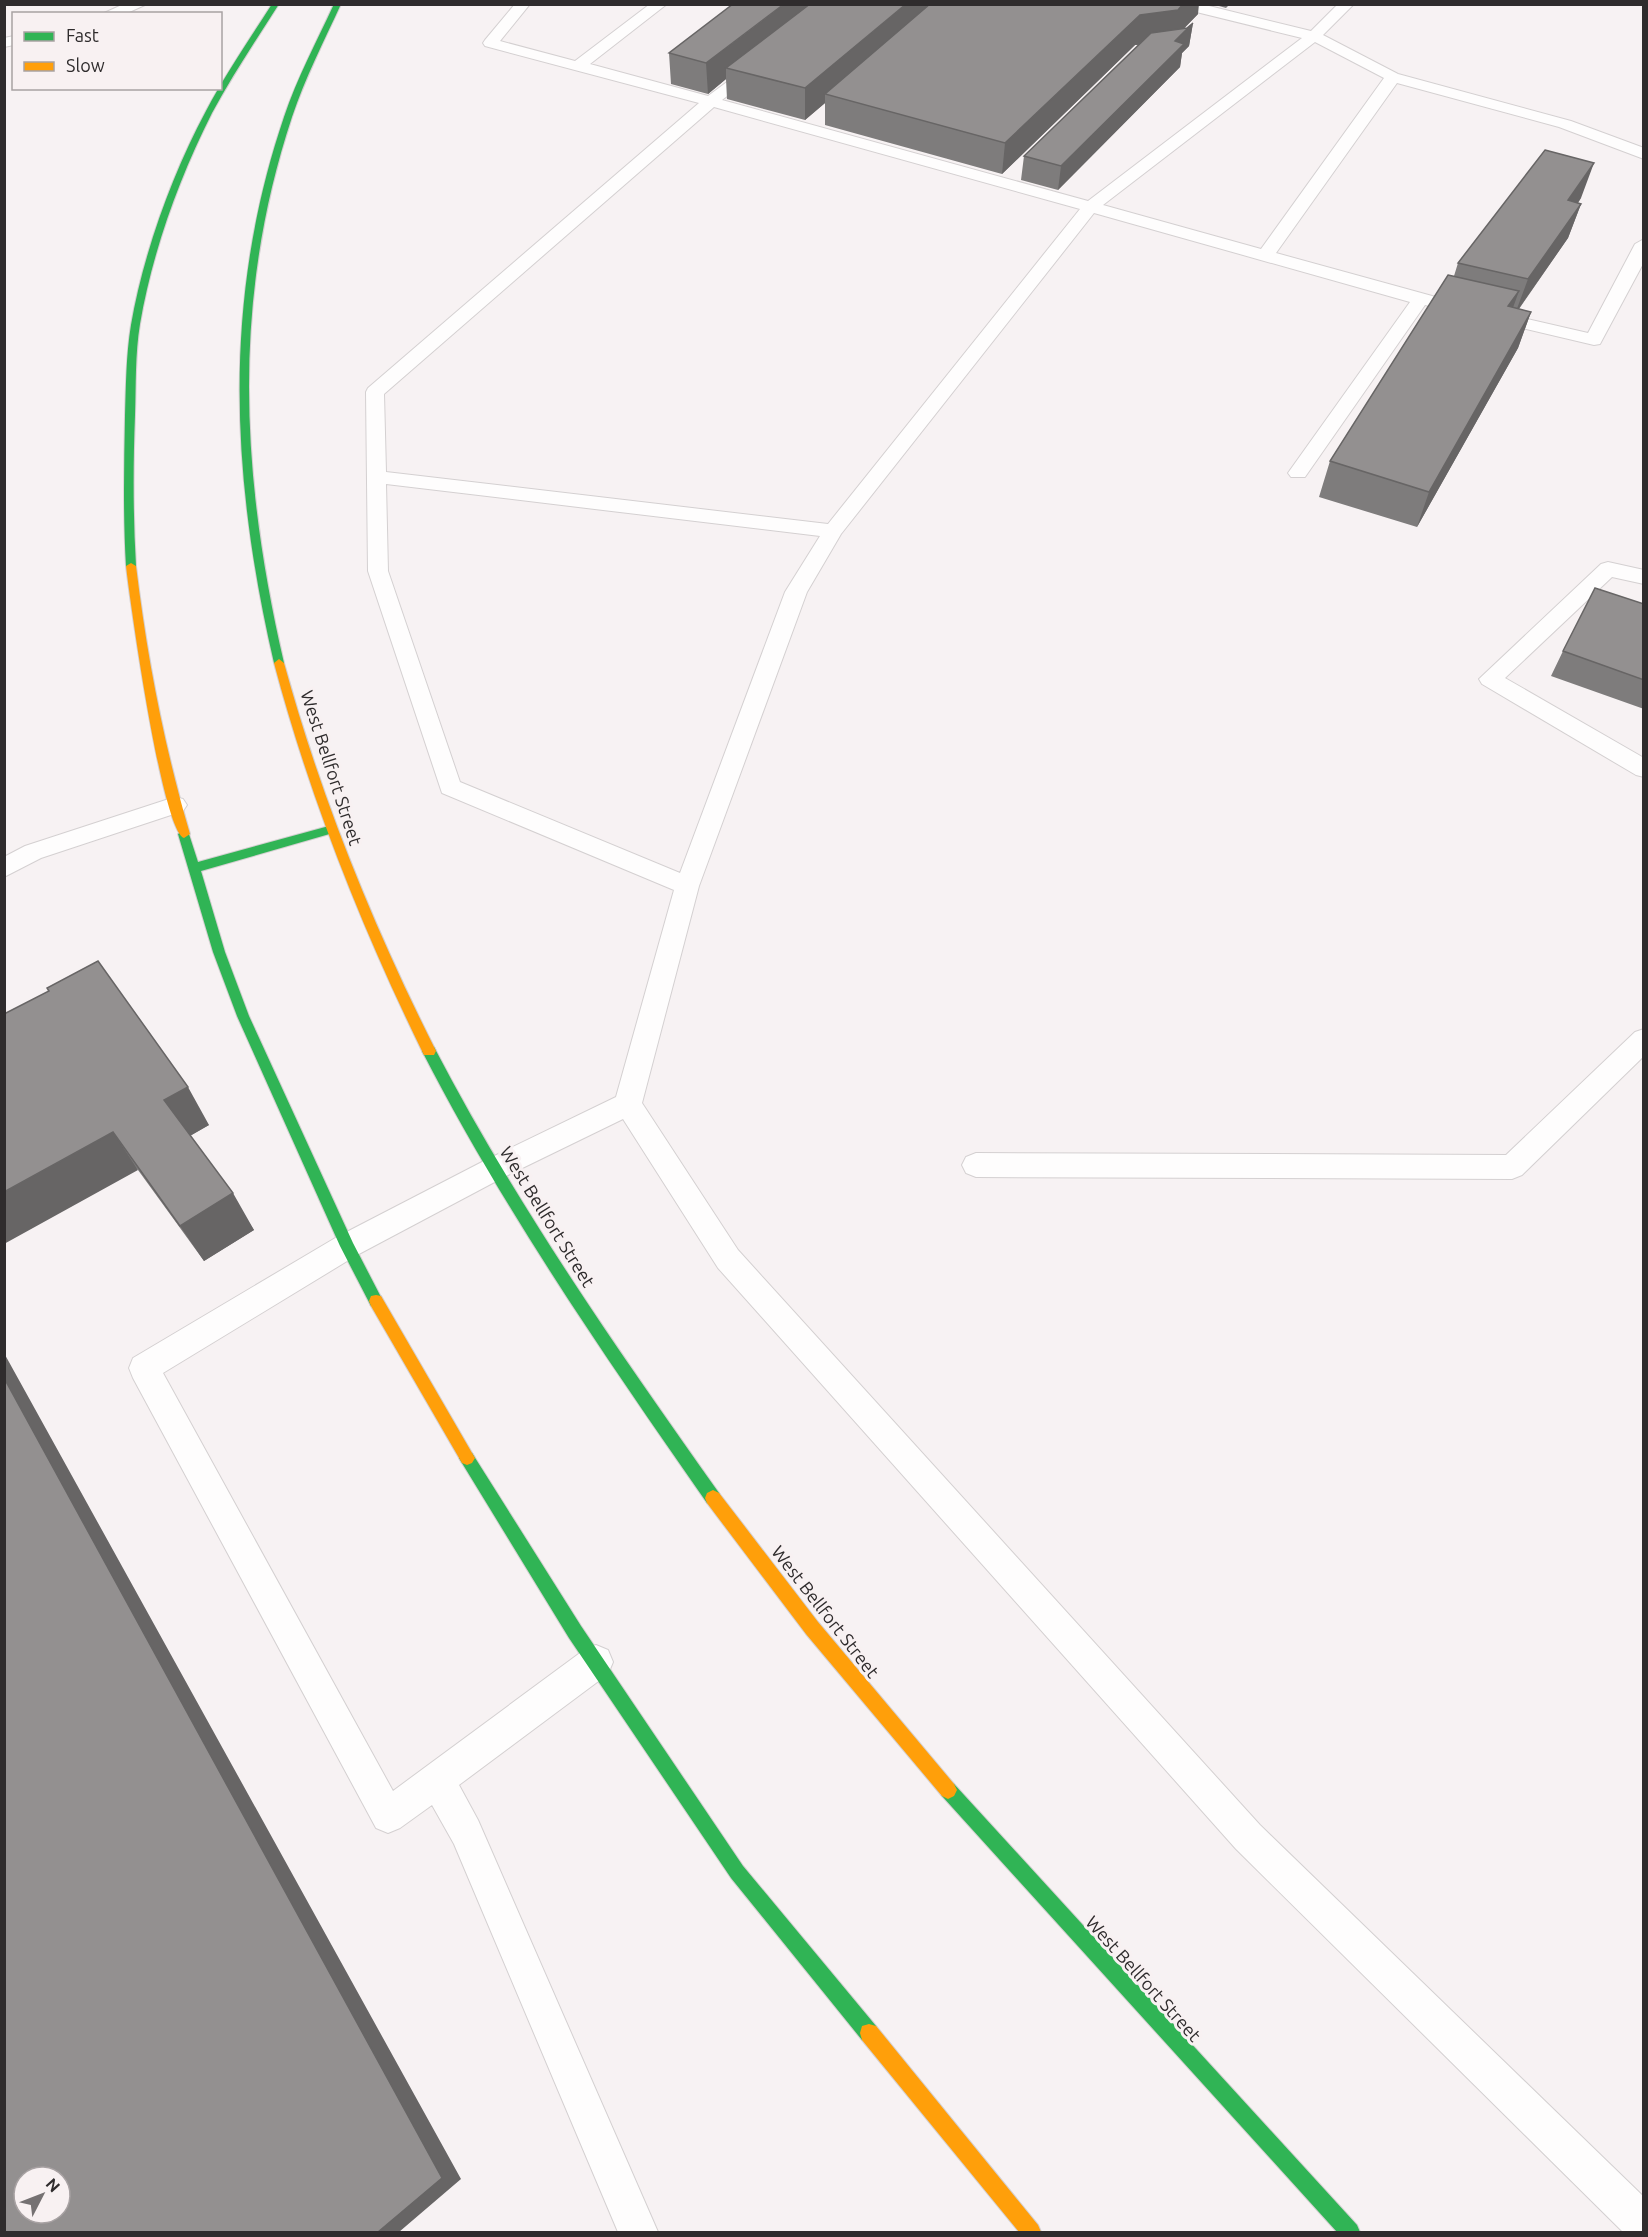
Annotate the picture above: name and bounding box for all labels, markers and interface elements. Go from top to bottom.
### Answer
legend [12,12,222,90]
text: Fast [66,25,99,45]
text: Slow [66,55,105,75]
street label: West Bellfort Street [297,688,366,848]
street label: West Bellfort Street [497,1143,599,1290]
street label: West Bellfort Street [768,1541,883,1681]
street label: West Bellfort Street [1082,1912,1205,2045]
north arrow [12,2165,72,2225]
text: N [42,2175,64,2195]

